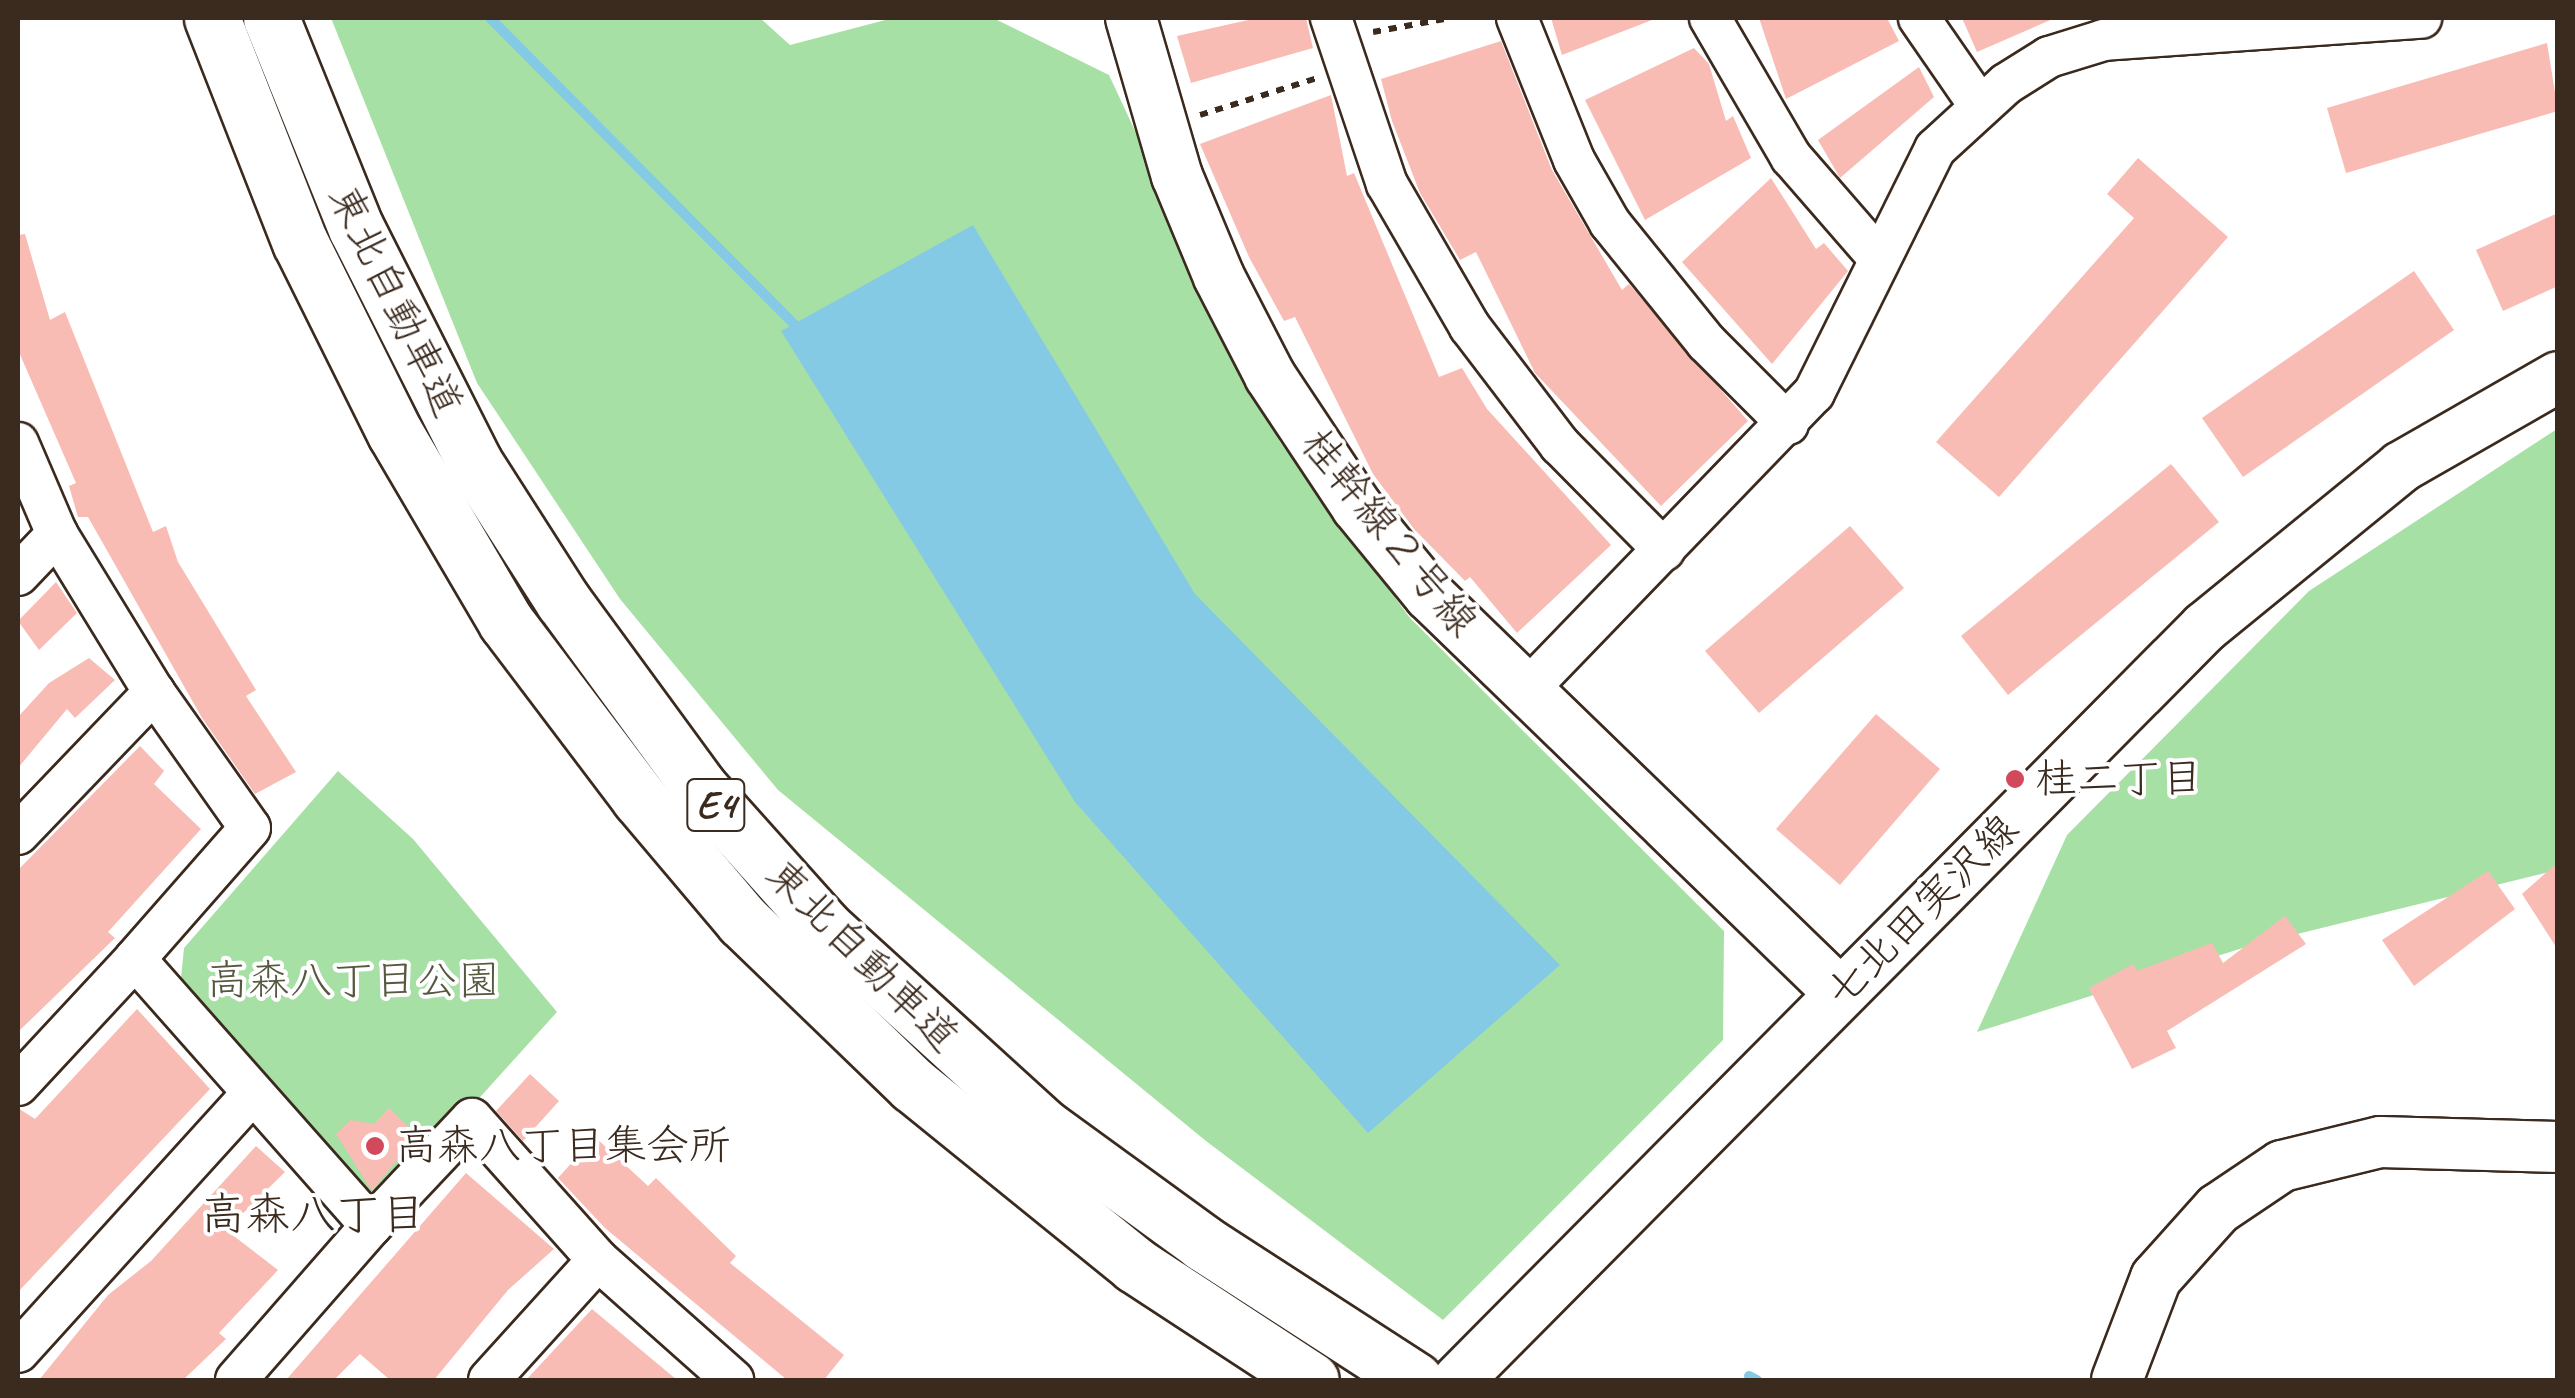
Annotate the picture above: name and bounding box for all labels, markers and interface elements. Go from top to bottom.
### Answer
street label: 東北自動車道 [317,177,473,425]
street label: 桂幹線２号線 [1290,419,1488,647]
place label: 桂二丁目 [2035,754,2203,804]
marker: 桂二丁目 [2004,768,2026,790]
road number: E4 [686,770,746,840]
street label: 七北田実沢線 [1815,804,2029,1018]
street label: 東北自動車道 [755,849,969,1063]
park label: 高森八丁目公園 [206,956,500,1006]
place label: 高森八丁目集会所 [395,1121,731,1171]
marker: 高森八丁目集会所 [364,1135,386,1157]
district label: 高森八丁目 [201,1188,425,1242]

